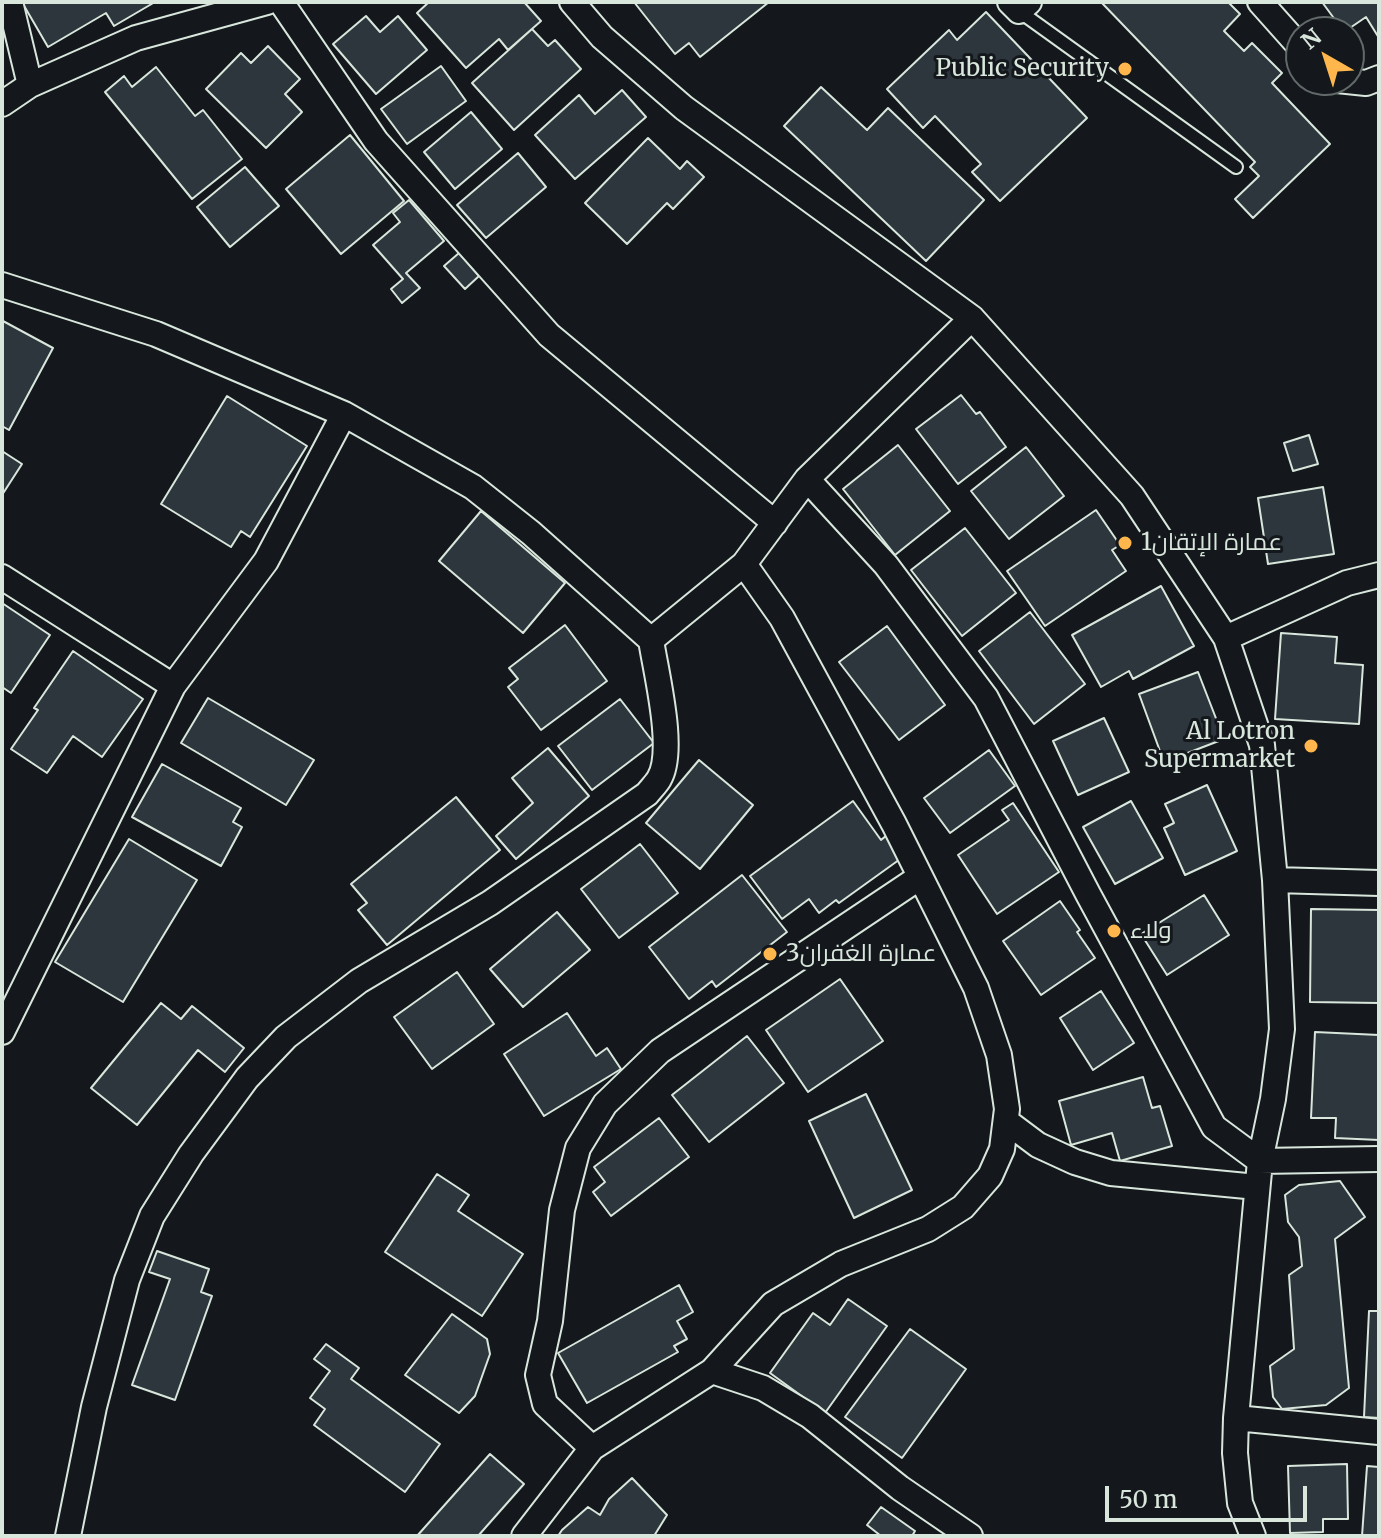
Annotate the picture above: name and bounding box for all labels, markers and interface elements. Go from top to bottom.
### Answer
north arrow [1285,16,1365,96]
text: N [1296,23,1327,55]
place label: Public Security [936,55,1109,83]
marker: Public Security [1116,60,1134,78]
place label: عمارة الإتقان1 [1141,529,1282,557]
marker: عمارة الإتقان1 [1116,534,1134,552]
place label: Al Lotron Supermarket [1144,718,1295,774]
marker: Al Lotron Supermarket [1302,737,1320,755]
place label: ولاء [1130,917,1172,945]
marker: ولاء [1105,922,1123,940]
place label: عمارة الغفران3 [786,940,937,968]
marker: عمارة الغفران3 [761,945,779,963]
scale bar [1109,1470,1311,1520]
text: 50 m [1119,1484,1178,1515]

